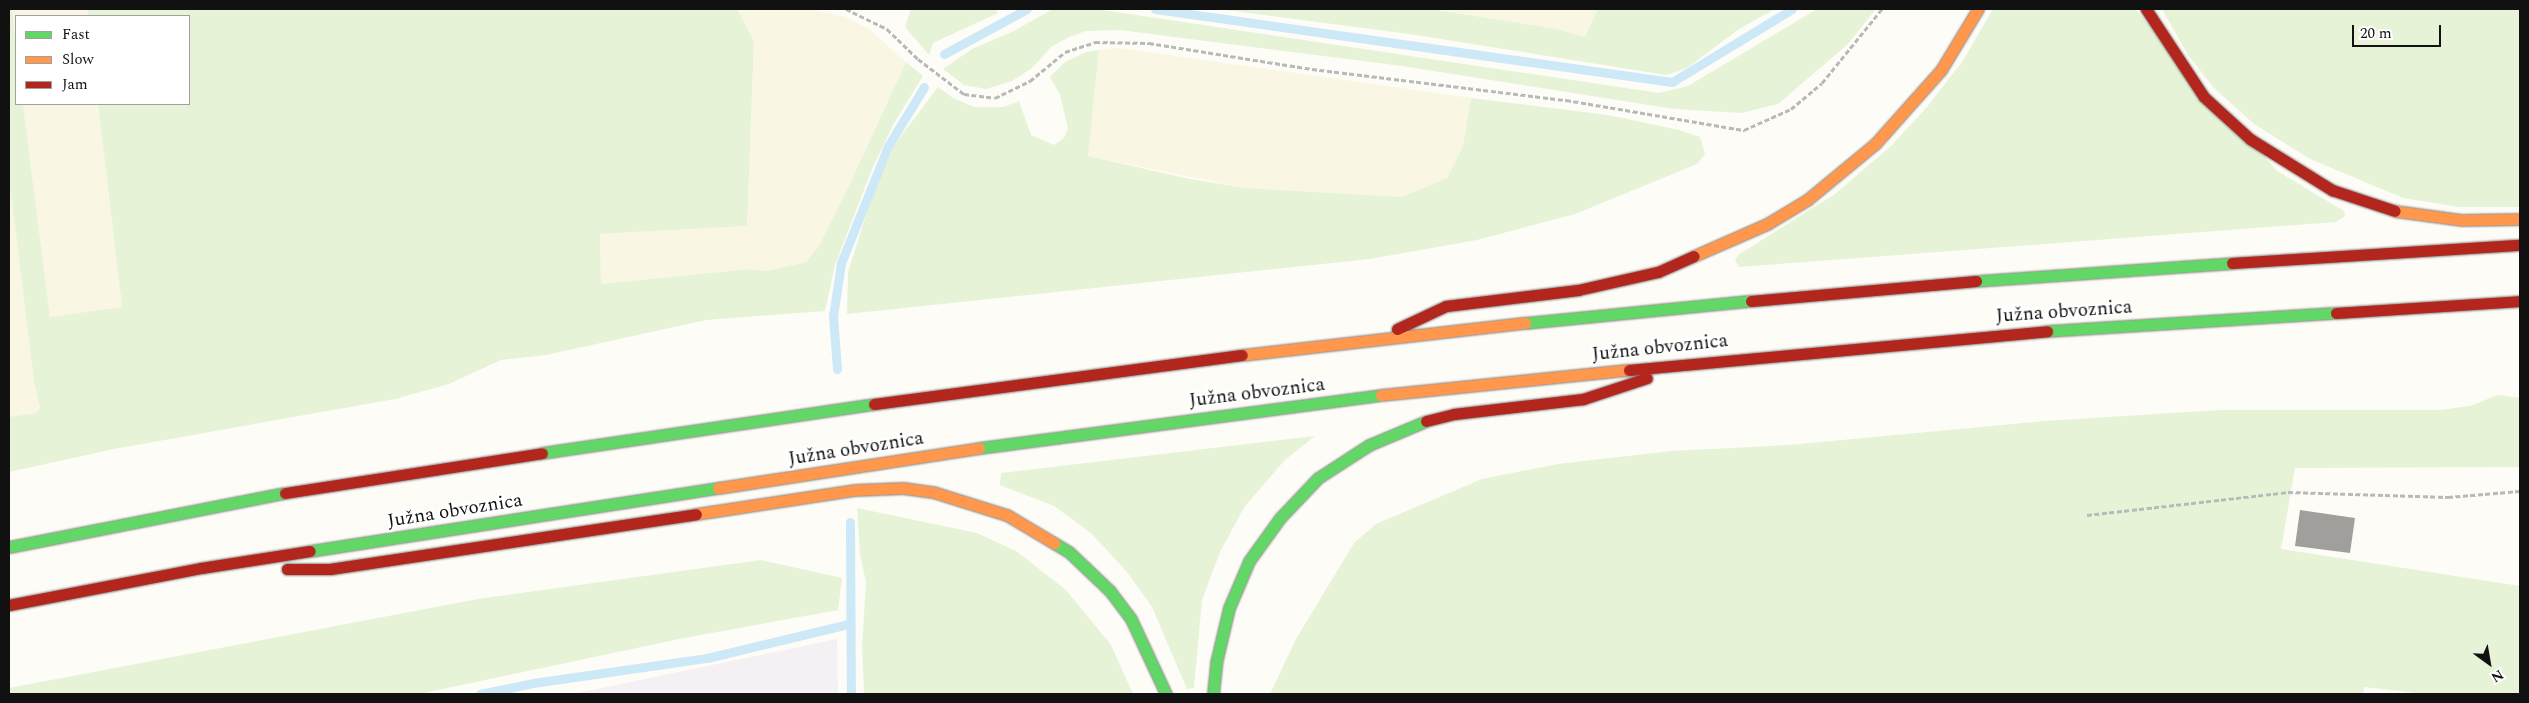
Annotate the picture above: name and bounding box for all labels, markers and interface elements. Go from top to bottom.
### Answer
legend [15,15,190,105]
scale bar [2354,15,2443,47]
text: 20 m [2360,22,2392,45]
text: Fast [62,23,90,46]
text: Slow [62,48,94,71]
text: Jam [62,73,88,96]
street label: Južna obvoznica [1995,296,2133,328]
street label: Južna obvoznica [1591,330,1729,366]
street label: Južna obvoznica [1188,373,1326,413]
street label: Južna obvoznica [787,427,925,471]
street label: Južna obvoznica [386,489,524,533]
north arrow [2464,638,2514,688]
text: N [2487,664,2508,688]

